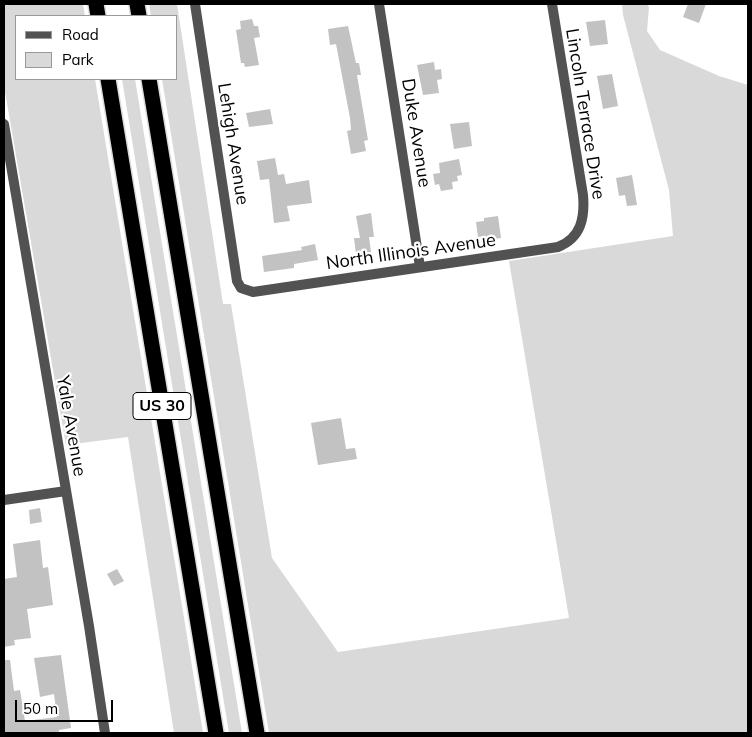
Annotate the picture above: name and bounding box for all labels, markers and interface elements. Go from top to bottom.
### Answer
legend [15,15,178,80]
text: Road [62,25,99,44]
street label: Lincoln Terrace Drive [561,27,609,201]
text: Park [62,50,94,69]
street label: Duke Avenue [397,77,435,189]
street label: Lehigh Avenue [213,81,253,207]
street label: North Illinois Avenue [325,229,497,275]
street label: Yale Avenue [52,374,90,478]
road number: US 30 [133,392,191,420]
scale bar [18,690,115,722]
text: 50 m [23,699,58,718]

